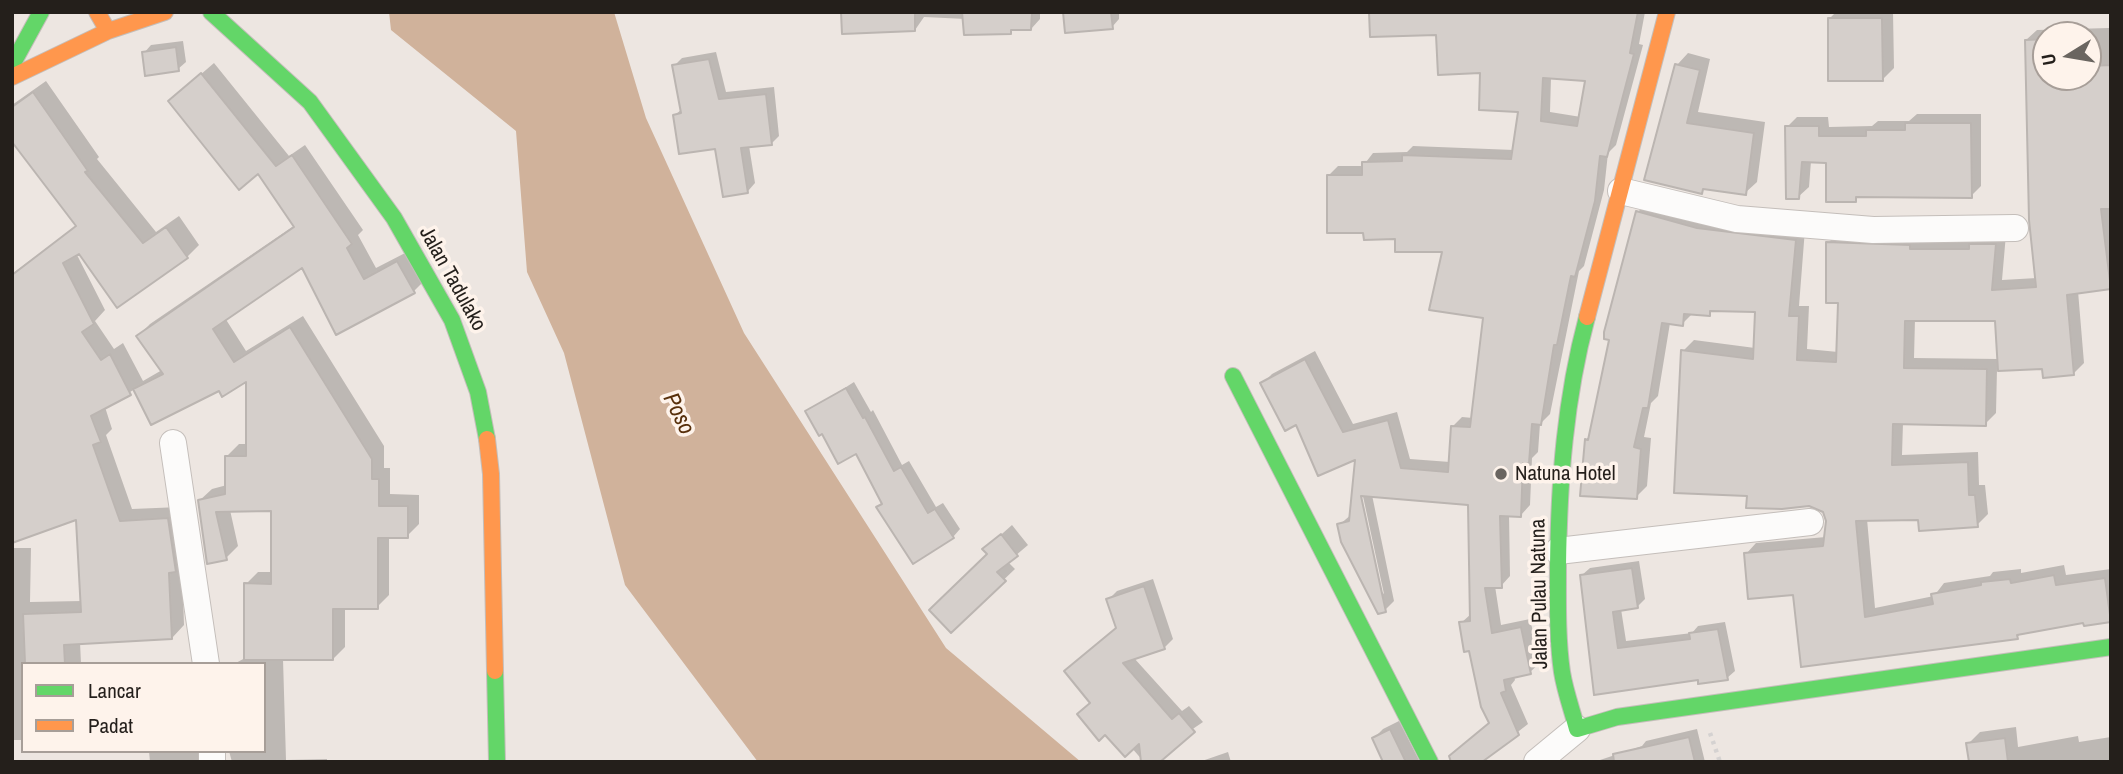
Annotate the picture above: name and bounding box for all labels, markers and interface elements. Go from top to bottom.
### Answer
north arrow [2032,21,2102,91]
text: U [2035,52,2062,68]
street label: Jalan Tadulako [413,223,491,335]
water label: Poso [656,389,700,439]
place label: Natuna Hotel [1515,461,1616,487]
marker: Natuna Hotel [1493,466,1509,482]
street label: Jalan Pulau Natuna [1526,519,1554,669]
legend [21,662,266,753]
text: Lancar [88,676,141,705]
text: Padat [88,711,133,740]

